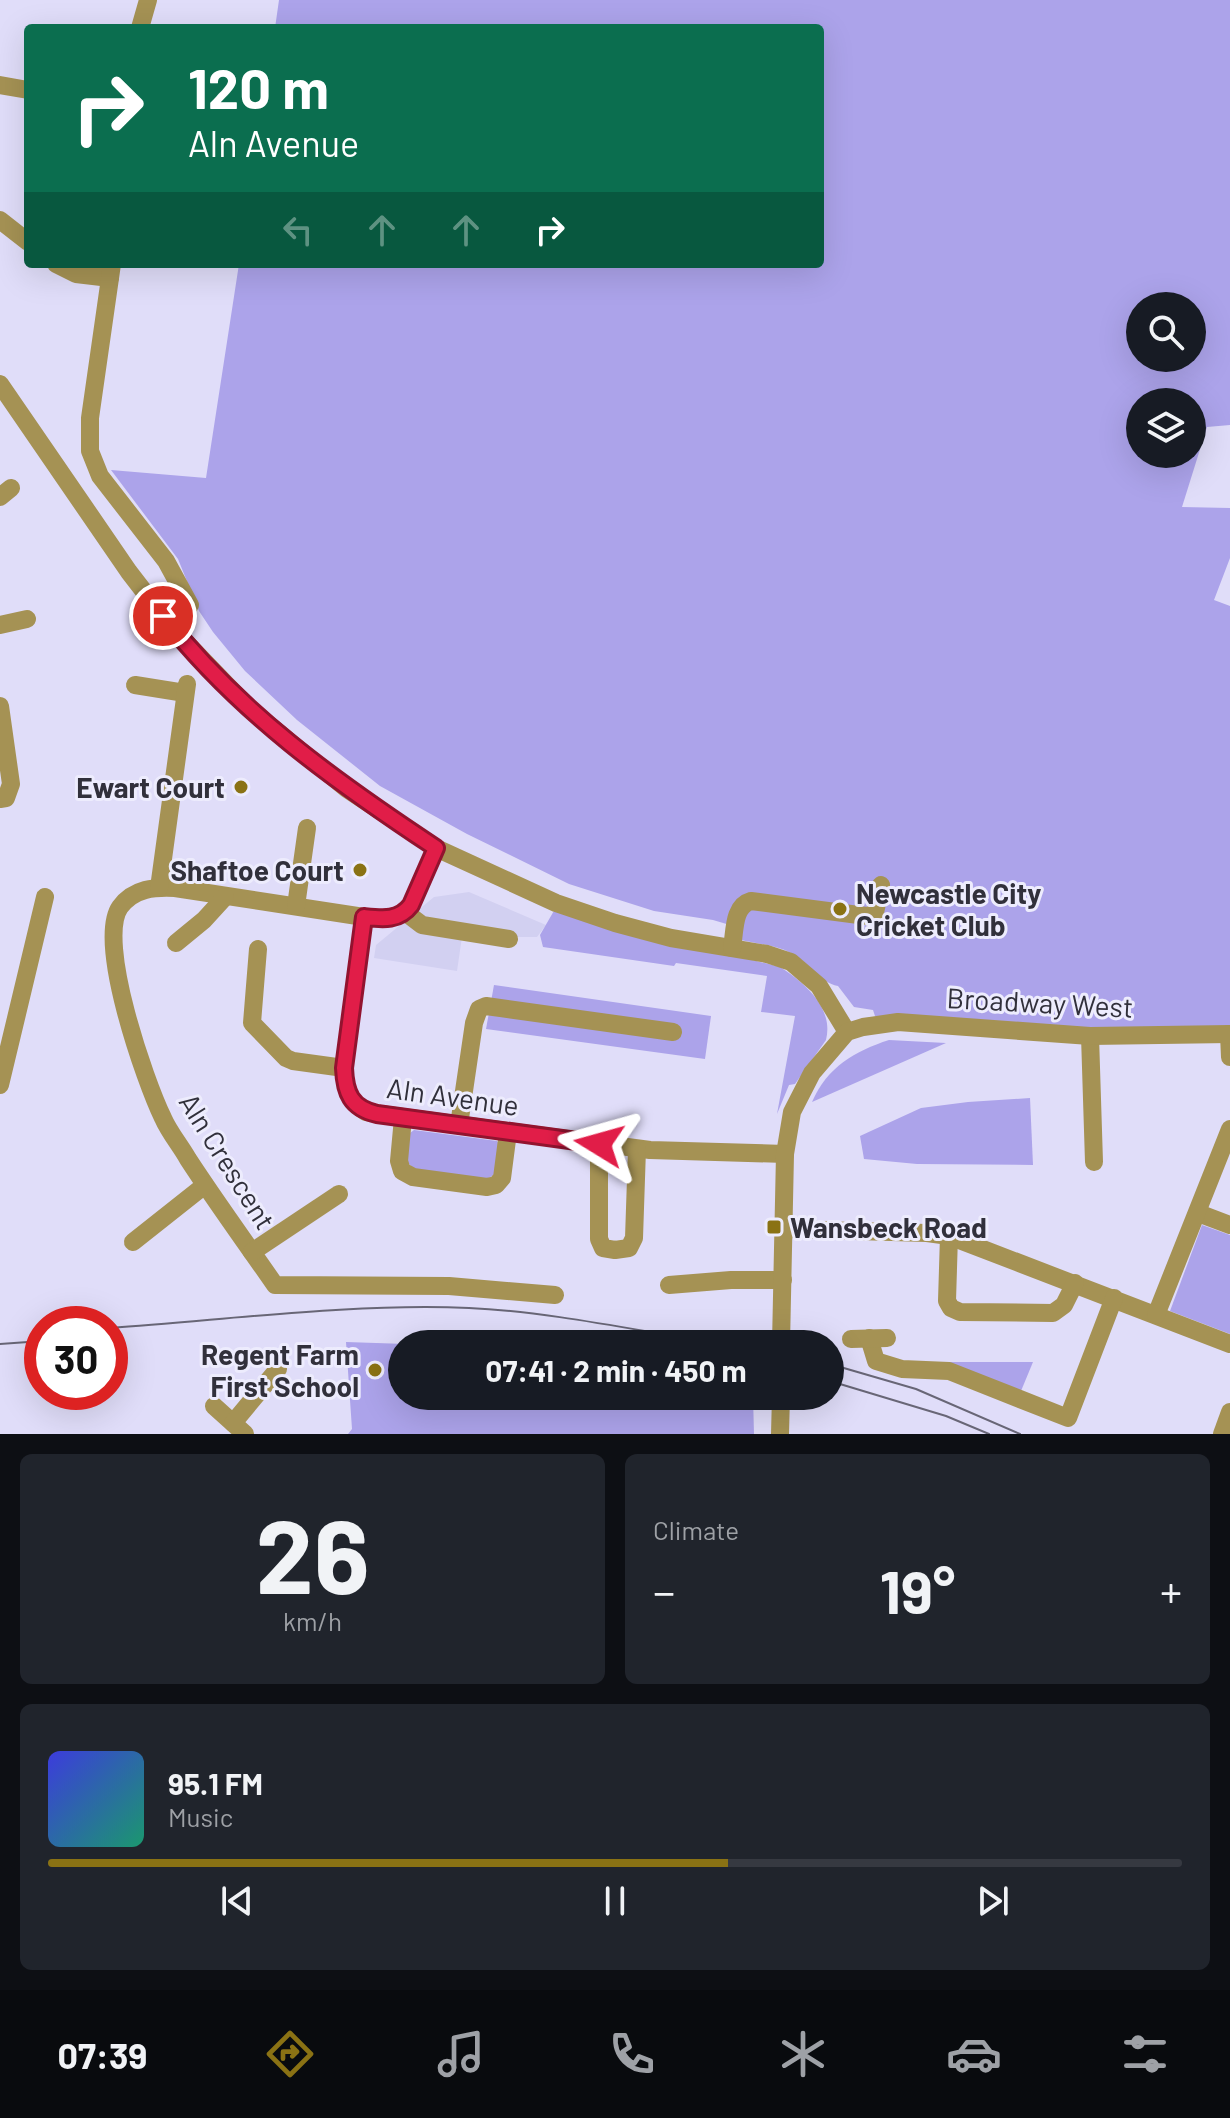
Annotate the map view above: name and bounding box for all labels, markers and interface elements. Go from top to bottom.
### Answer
text: 120 m [188,53,329,120]
icon: right [56,56,160,160]
text: Aln Avenue [188,121,359,164]
icon: left [276,208,320,252]
icon: ahead [360,208,404,252]
icon: ahead [444,208,488,252]
icon: right [528,208,572,252]
map controls [1126,292,1206,468]
button: search [1126,292,1206,372]
button: layers [1126,388,1206,468]
pin [129,582,197,650]
icon: arrive [141,594,185,638]
place label: Ewart Court [76,770,225,804]
marker: Ewart Court [232,778,250,796]
place label: Shaftoe Court [170,853,344,887]
marker: Shaftoe Court [351,861,369,879]
place label: Newcastle City Cricket Club [856,876,1041,942]
marker: Newcastle City Cricket Club [831,900,849,918]
street label: Broadway West [946,980,1134,1024]
street label: Aln Avenue [385,1070,521,1122]
street label: Aln Crescent [173,1087,283,1235]
position arrow [557,1102,641,1186]
place label: Wansbeck Road [790,1210,987,1244]
marker: Wansbeck Road [765,1218,783,1236]
speed limit sign: 30 [24,1306,128,1410]
place label: Regent Farm First School [201,1337,359,1403]
text: 07:41 · 2 min · 450 m [485,1352,747,1388]
marker: Regent Farm First School [366,1361,384,1379]
text: 26 [255,1490,370,1615]
text: Climate [653,1514,739,1545]
text: 19° [880,1554,955,1626]
text: − [653,1564,675,1617]
text: + [1160,1564,1182,1617]
text: km/h [283,1605,342,1636]
text: 95.1 FM [168,1765,263,1801]
text: Music [168,1801,233,1832]
icon: previous [215,1879,259,1923]
icon: pause [593,1879,637,1923]
icon: next [971,1879,1015,1923]
icon: directions [262,2026,318,2082]
icon: music [433,2026,489,2082]
icon: phone [604,2026,660,2082]
icon: climate [775,2026,831,2082]
icon: car [946,2026,1002,2082]
icon: filters [1117,2026,1173,2082]
text: 07:39 [57,2033,147,2076]

